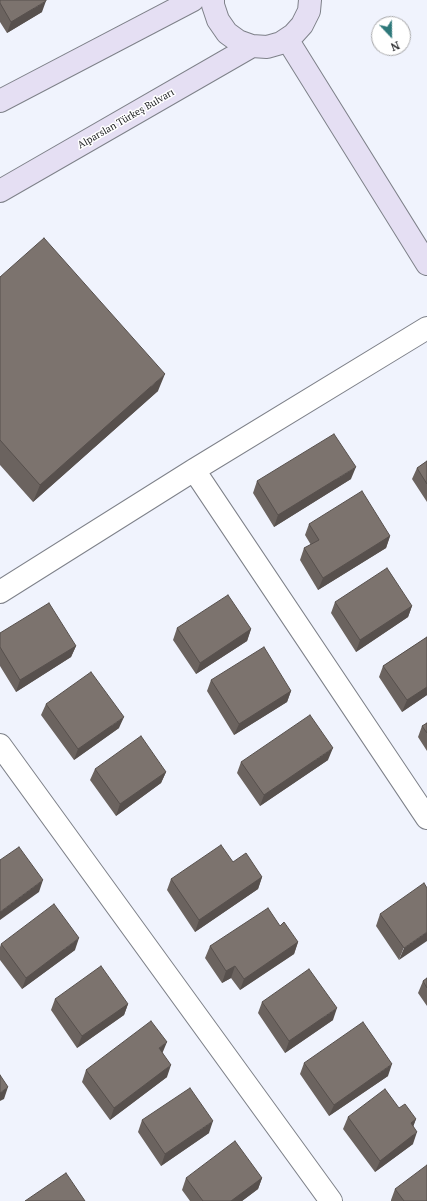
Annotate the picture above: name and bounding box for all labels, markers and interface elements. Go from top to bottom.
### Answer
north arrow [371,16,411,56]
text: N [389,38,402,54]
street label: Alparslan Türkeş Bulvarı [76,86,176,152]

